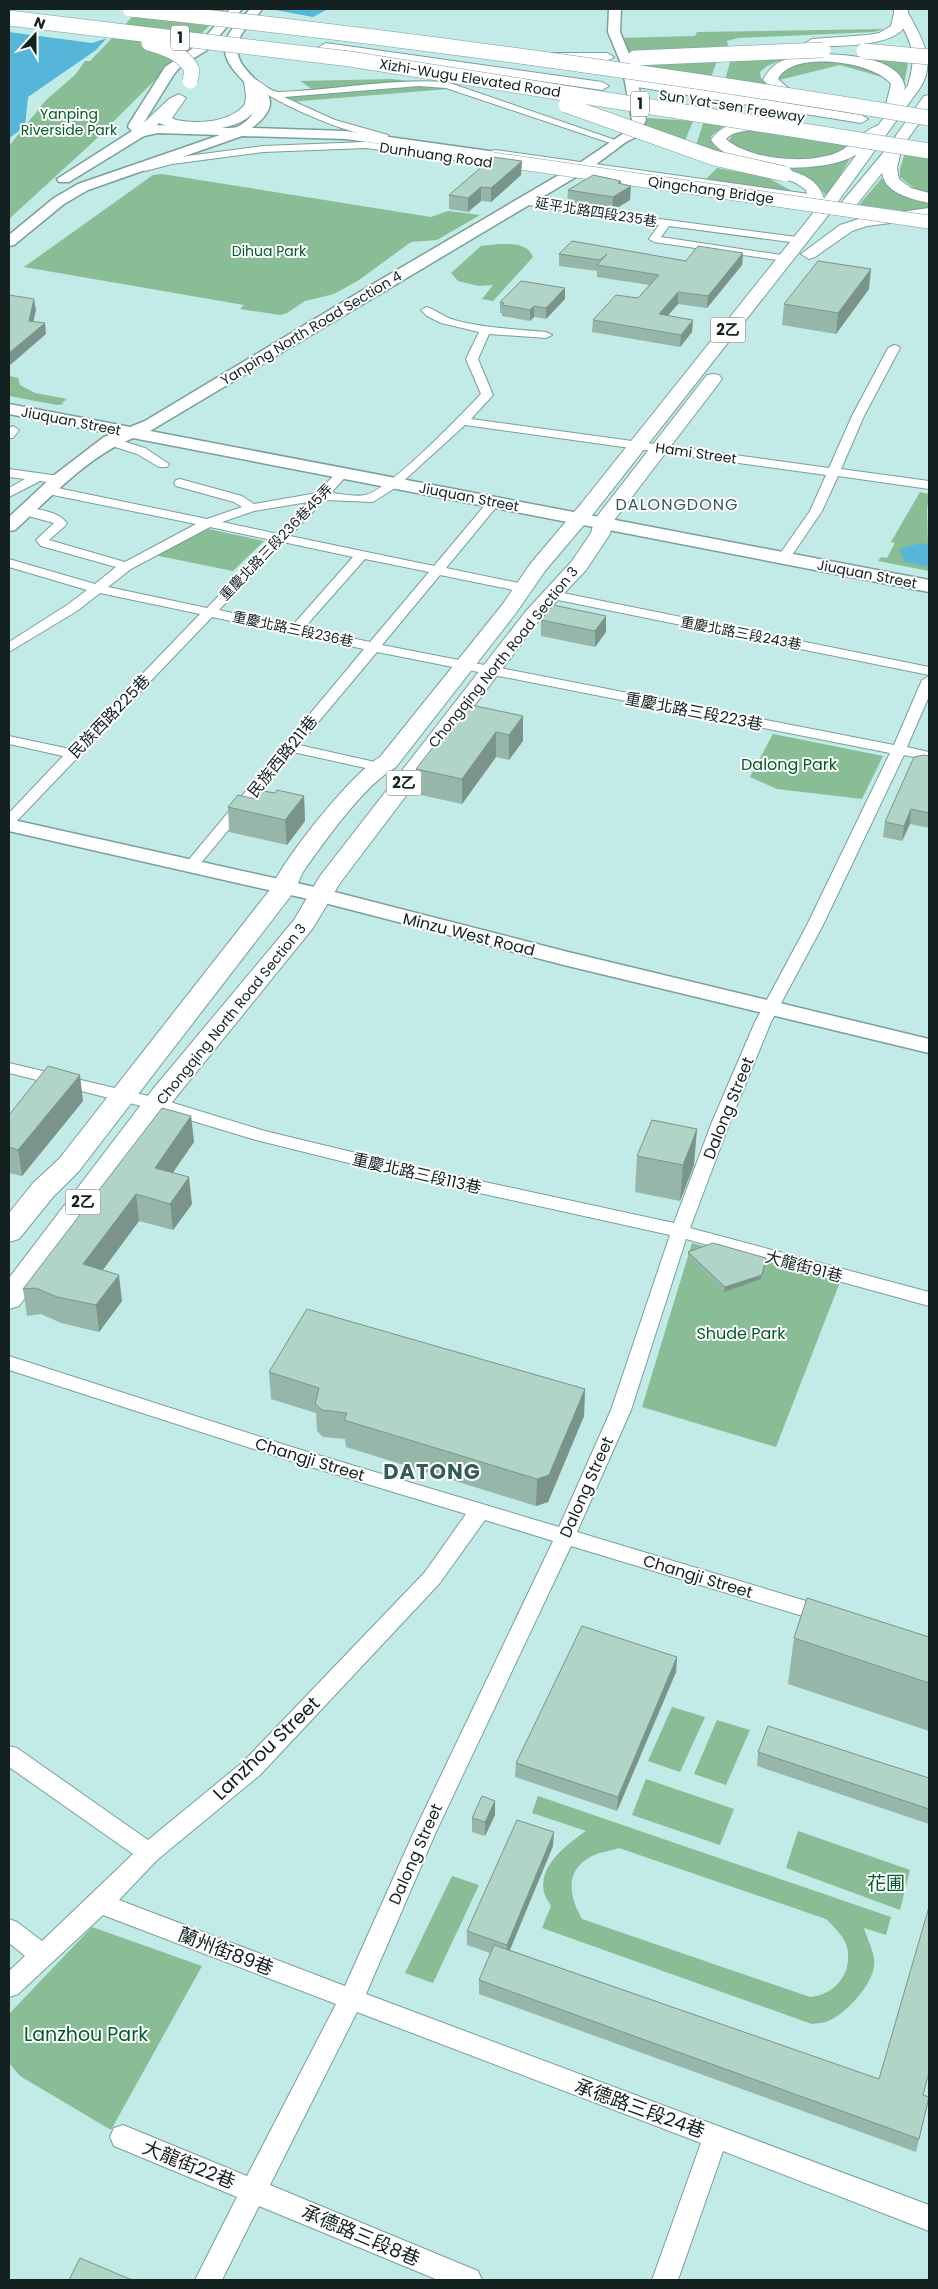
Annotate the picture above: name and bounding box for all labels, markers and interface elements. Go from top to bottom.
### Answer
north arrow [10,10,60,60]
text: N [31,12,48,34]
road number: 1 [171,26,189,50]
street label: Xizhi-Wugu Elevated Road [378,54,562,102]
street label: Sun Yat-sen Freeway [658,85,807,127]
road number: 1 [631,92,649,116]
park label: Yanping Riverside Park [21,104,118,140]
street label: Dunhuang Road [378,137,494,173]
street label: Qingchang Bridge [647,171,776,209]
street label: 延平北路四段235巷 [534,192,658,232]
park label: Dihua Park [232,241,307,261]
street label: Yanping North Road Section 4 [217,266,405,390]
road number: 2乙 [710,318,746,342]
street label: Jiuquan Street [19,402,123,440]
street label: Hami Street [654,437,738,469]
street label: Jiuquan Street [417,478,521,516]
street label: 重慶北路三段236巷45弄 [215,479,337,605]
district label: DALONGDONG [616,493,738,516]
street label: Jiuquan Street [815,555,919,593]
street label: Chongqing North Road Section 3 [423,562,583,752]
street label: 重慶北路三段236巷 [231,606,355,652]
street label: 重慶北路三段243巷 [679,611,803,655]
street label: 民族西路225巷 [63,669,155,763]
street label: 重慶北路三段223巷 [623,687,765,736]
street label: 民族西路211巷 [242,710,323,802]
park label: Dalong Park [741,753,838,776]
road number: 2乙 [386,770,422,796]
street label: Minzu West Road [400,907,537,962]
street label: Chongqing North Road Section 3 [151,919,311,1109]
street label: Dalong Street [697,1053,760,1163]
street label: 重慶北路三段113巷 [350,1147,484,1200]
road number: 2乙 [66,1190,100,1214]
street label: 大龍街91巷 [763,1245,845,1288]
park label: Shude Park [696,1322,786,1345]
street label: Changji Street [252,1432,368,1487]
street label: Dalong Street [554,1433,619,1541]
district label: DATONG [383,1457,481,1486]
street label: Changji Street [640,1549,756,1604]
street label: Lanzhou Street [207,1690,326,1806]
street label: Dalong Street [383,1800,448,1908]
park label: 花圃 [867,1870,905,1897]
street label: 蘭州街89巷 [174,1921,277,1982]
park label: Lanzhou Park [24,2021,148,2048]
street label: 承德路三段24巷 [571,2072,709,2145]
street label: 大龍街22巷 [138,2134,239,2195]
street label: 承德路三段8巷 [298,2198,424,2273]

